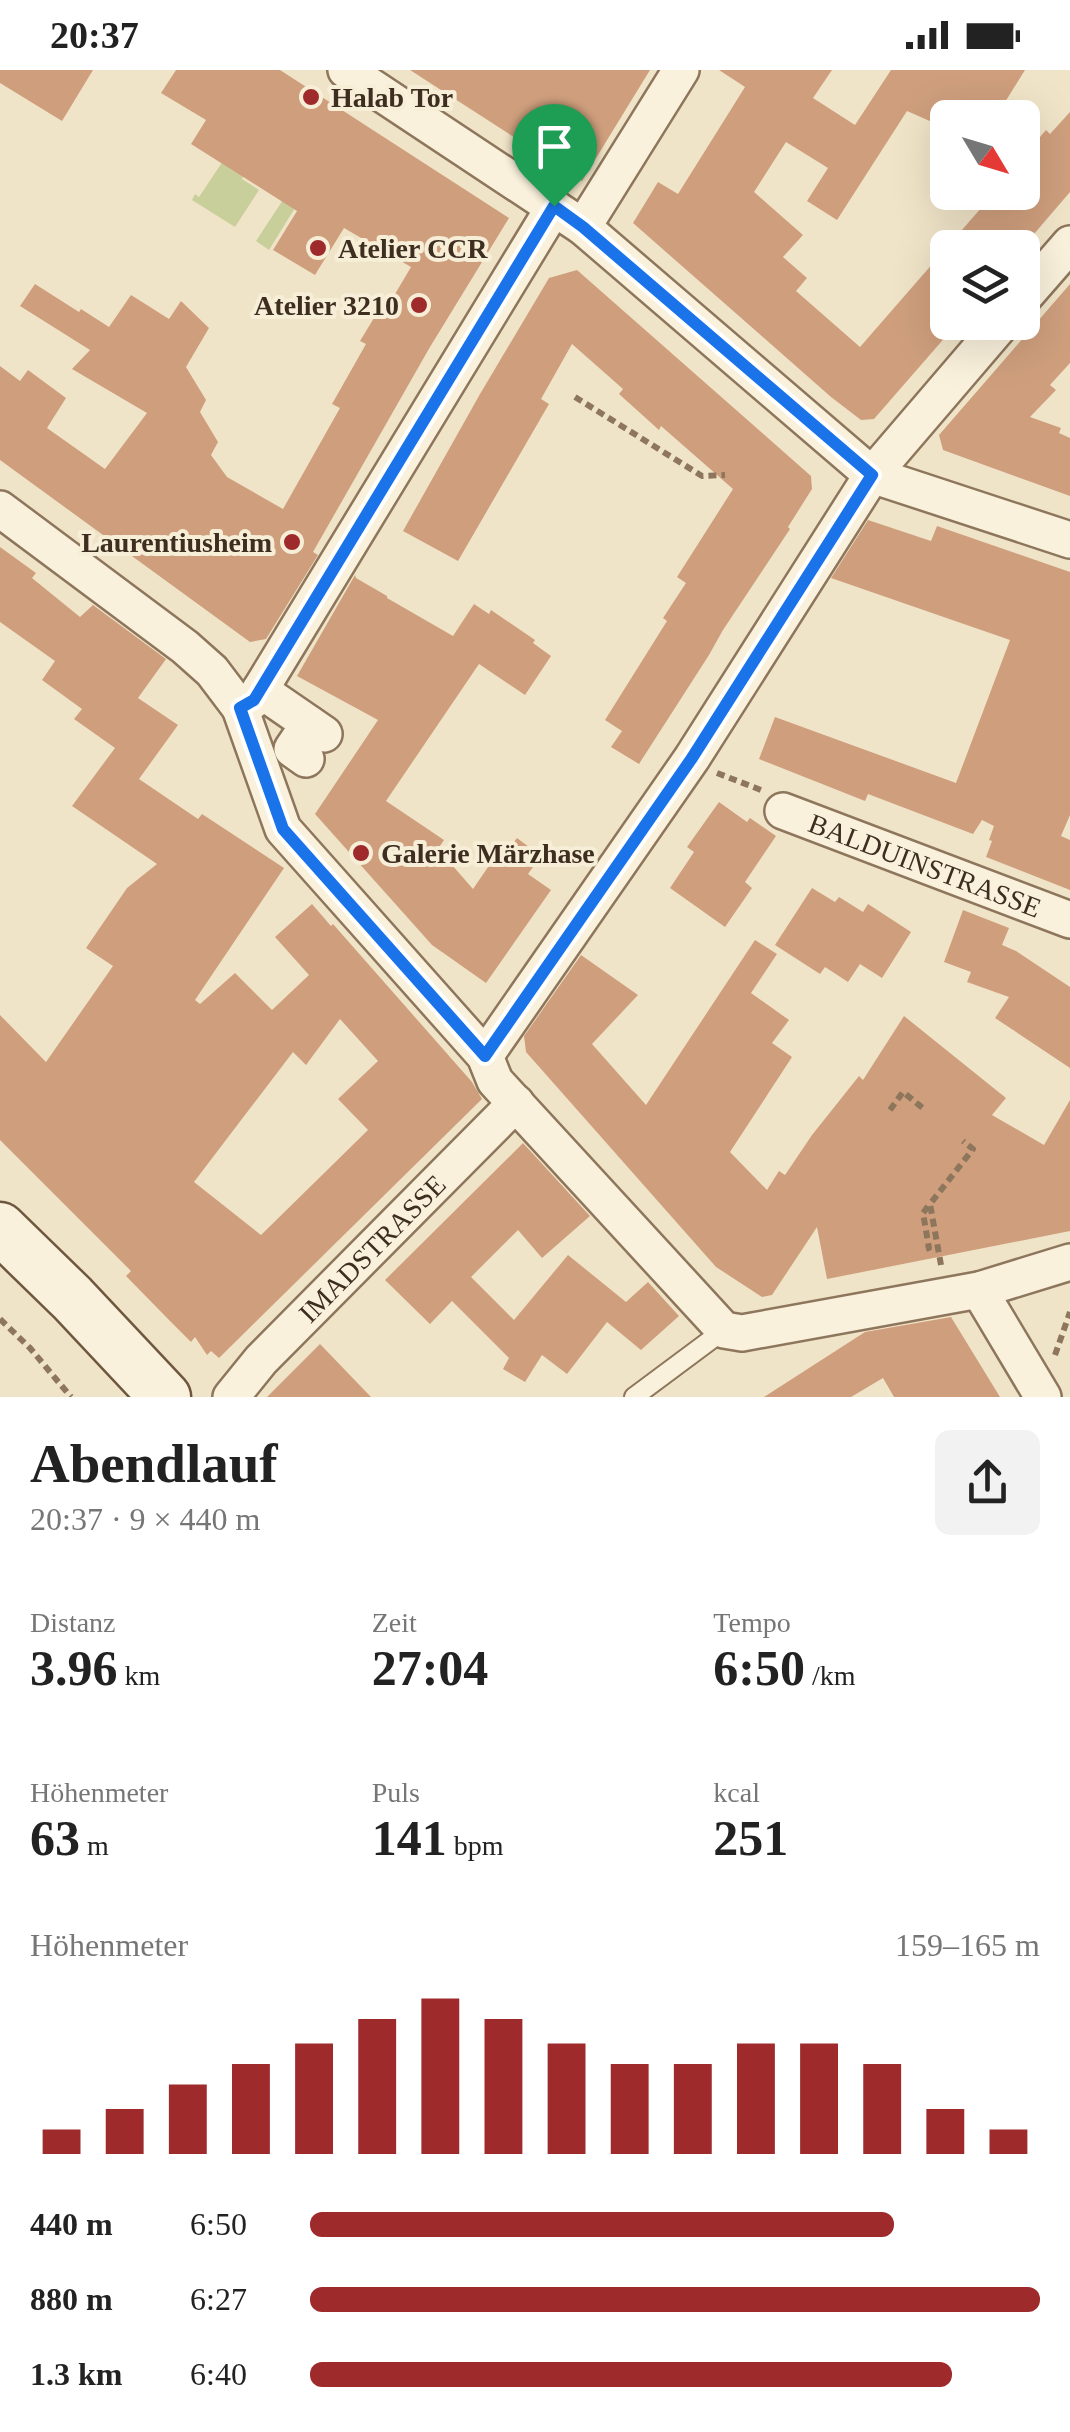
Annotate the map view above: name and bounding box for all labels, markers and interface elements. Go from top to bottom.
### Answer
text: 20:37 [50,14,139,56]
place label: Halab Tor [331,82,453,113]
marker: Halab Tor [300,86,322,108]
north arrow [930,100,1040,210]
map controls [930,100,1040,340]
pin [512,104,597,207]
icon: arrive [527,119,582,174]
button: layers [930,230,1040,340]
place label: Atelier CCR [338,233,488,264]
marker: Atelier CCR [307,237,329,259]
place label: Atelier 3210 [254,290,399,321]
marker: Atelier 3210 [408,294,430,316]
place label: Laurentiusheim [81,527,272,558]
marker: Laurentiusheim [281,531,303,553]
street label: BALDUINSTRASSE [805,807,1046,923]
place label: Galerie Märzhase [381,838,595,869]
marker: Galerie Märzhase [350,842,372,864]
street label: IMADSTRASSE [292,1168,451,1328]
button: share [935,1430,1040,1535]
text: Abendlauf [30,1433,278,1494]
text: 20:37 · 9 × 440 m [30,1501,260,1537]
text: Distanz [30,1607,116,1638]
text: Zeit [372,1607,417,1638]
text: Tempo [713,1607,791,1638]
text: 3.96 [30,1640,118,1696]
text: 27:04 [372,1640,488,1696]
text: 6:50 [713,1640,805,1696]
text: km [118,1660,160,1691]
text: /km [805,1660,856,1691]
text: Höhenmeter [30,1777,168,1808]
text: Puls [372,1777,420,1808]
text: kcal [713,1777,760,1808]
text: 63 [30,1810,80,1866]
text: 141 [372,1810,447,1866]
text: 251 [713,1810,788,1866]
text: m [80,1830,109,1861]
text: bpm [447,1830,503,1861]
text: Höhenmeter [30,1927,188,1963]
text: 159–165 m [895,1927,1040,1963]
text: 440 m [30,2206,113,2242]
text: 6:50 [190,2206,247,2242]
text: 880 m [30,2281,113,2317]
text: 6:27 [190,2281,247,2317]
text: 1.3 km [30,2356,122,2392]
text: 6:40 [190,2356,247,2392]

